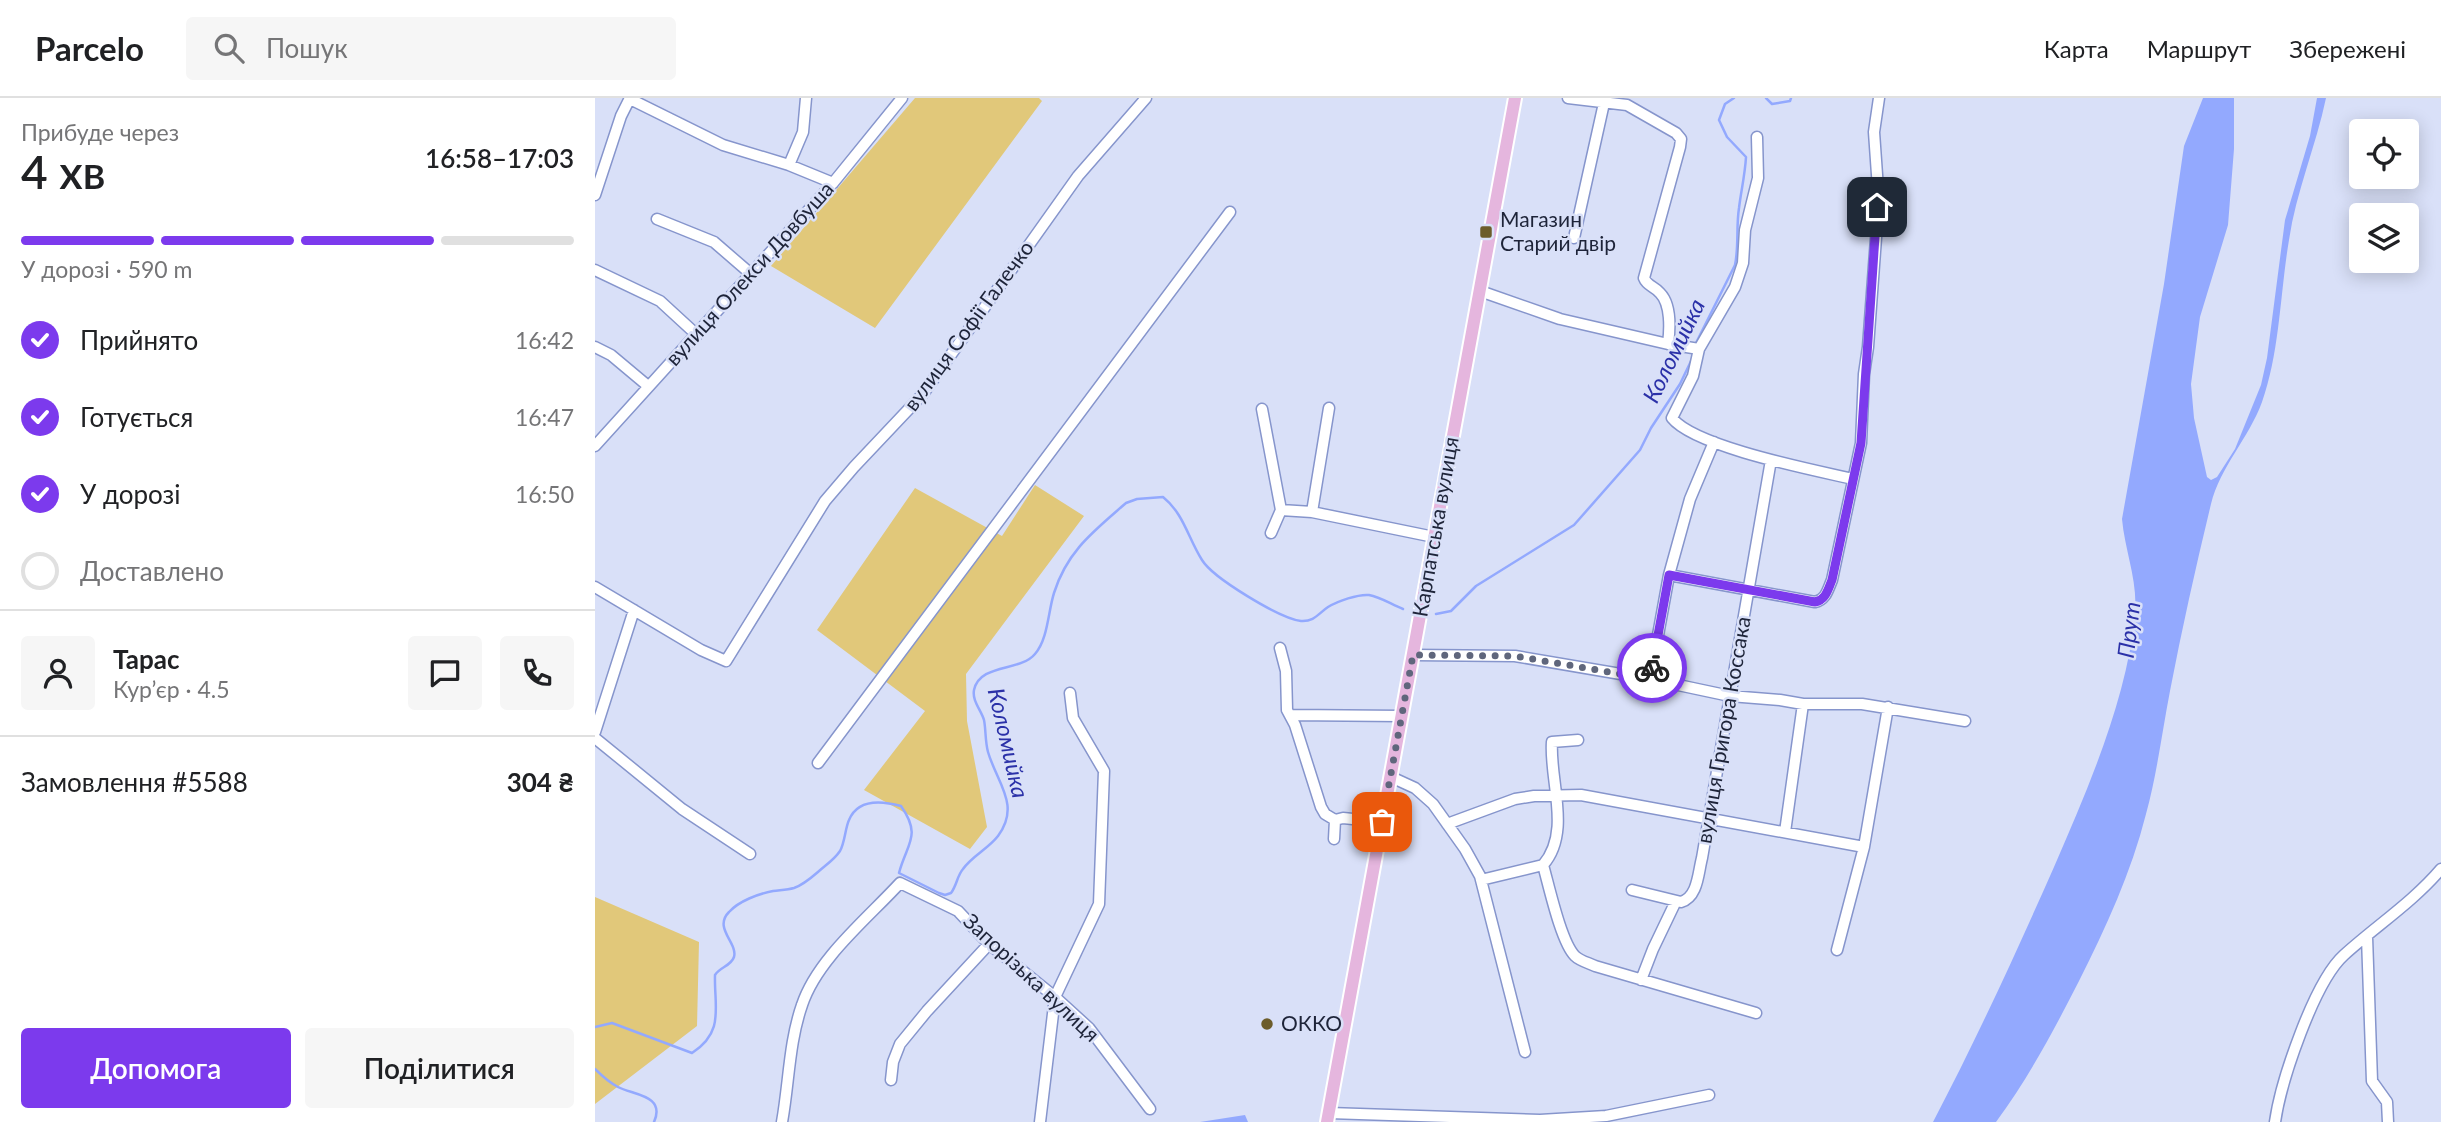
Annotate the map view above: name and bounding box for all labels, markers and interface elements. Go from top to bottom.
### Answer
search box [186,17,676,80]
text: Parcelo [35,28,144,68]
icon: search [210,29,248,67]
text: Пошук [266,32,348,64]
text: Карта [2044,34,2109,63]
text: Маршрут [2147,34,2251,63]
text: Збережені [2289,34,2406,63]
text: Прибуде через [21,118,179,146]
map controls [2349,119,2419,273]
button: locate [2349,119,2419,189]
text: 16:58–17:03 [425,142,574,174]
text: 4 хв [21,144,106,199]
street label: вулиця Олекси Довбуша [660,176,838,370]
pin [1847,177,1907,237]
icon: home [1858,188,1896,226]
button: layers [2349,203,2419,273]
place label: Магазин Старий двір [1500,206,1616,255]
marker: Магазин Старий двір [1478,224,1494,240]
street label: вулиця Софії Галечко [898,235,1038,415]
text: У дорозі · 590 m [21,255,192,283]
water label: Коломийка [1636,294,1710,407]
icon: check [21,321,59,359]
text: Прийнято [80,324,198,356]
text: 16:42 [515,326,574,354]
icon: check [21,398,59,436]
text: Готується [80,401,193,433]
text: 16:47 [515,403,574,431]
street label: Карпатська вулиця [1406,435,1463,619]
icon: check [21,475,59,513]
text: У дорозі [80,478,180,510]
text: 16:50 [515,480,574,508]
text: Доставлено [80,555,224,587]
water label: Прут [2111,600,2145,660]
street label: вулиця Григора Коссака [1690,614,1755,845]
courier [1617,633,1687,703]
button: person [21,636,95,710]
button: chat [408,636,482,710]
button: phone [500,636,574,710]
text: Тарас [113,643,179,675]
icon: bike [1633,649,1671,687]
text: Кур’єр · 4.5 [113,675,230,703]
water label: Коломийка [983,685,1035,800]
text: Замовлення #5588 [21,766,248,798]
text: 304 ₴ [507,766,574,798]
pin [1352,792,1412,852]
icon: bag [1363,803,1401,841]
street label: Запорізька вулиця [959,908,1105,1046]
place label: ОККО [1281,1010,1342,1035]
marker: ОККО [1259,1016,1275,1032]
button: Допомога [21,1028,291,1108]
button: Поділитися [305,1028,574,1108]

